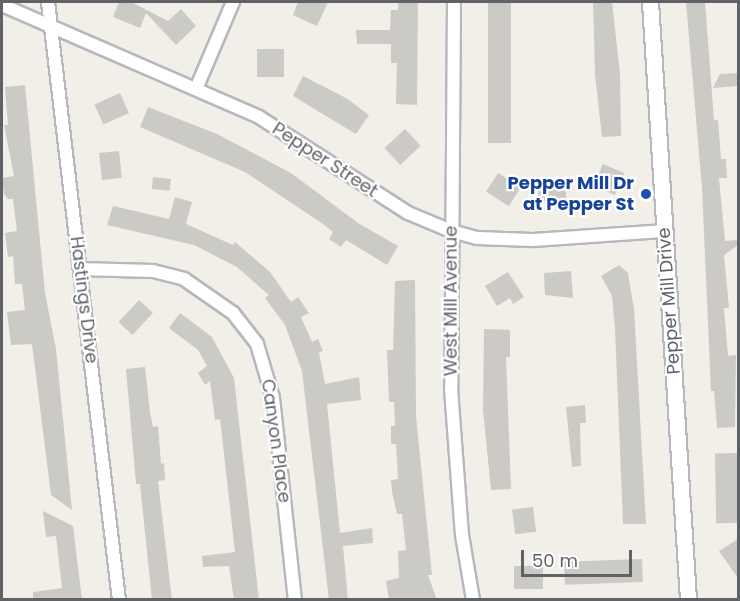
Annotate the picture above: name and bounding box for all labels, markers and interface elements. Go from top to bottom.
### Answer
street label: Pepper Street [268,118,382,202]
place label: Pepper Mill Dr at Pepper St [508,173,634,216]
marker: Pepper Mill Dr at Pepper St [639,187,653,201]
street label: West Mill Avenue [440,226,462,376]
street label: Pepper Mill Drive [653,227,685,375]
street label: Hastings Drive [65,235,103,365]
street label: Canyon Place [257,378,295,504]
scale bar [524,538,635,576]
text: 50 m [532,548,578,573]

